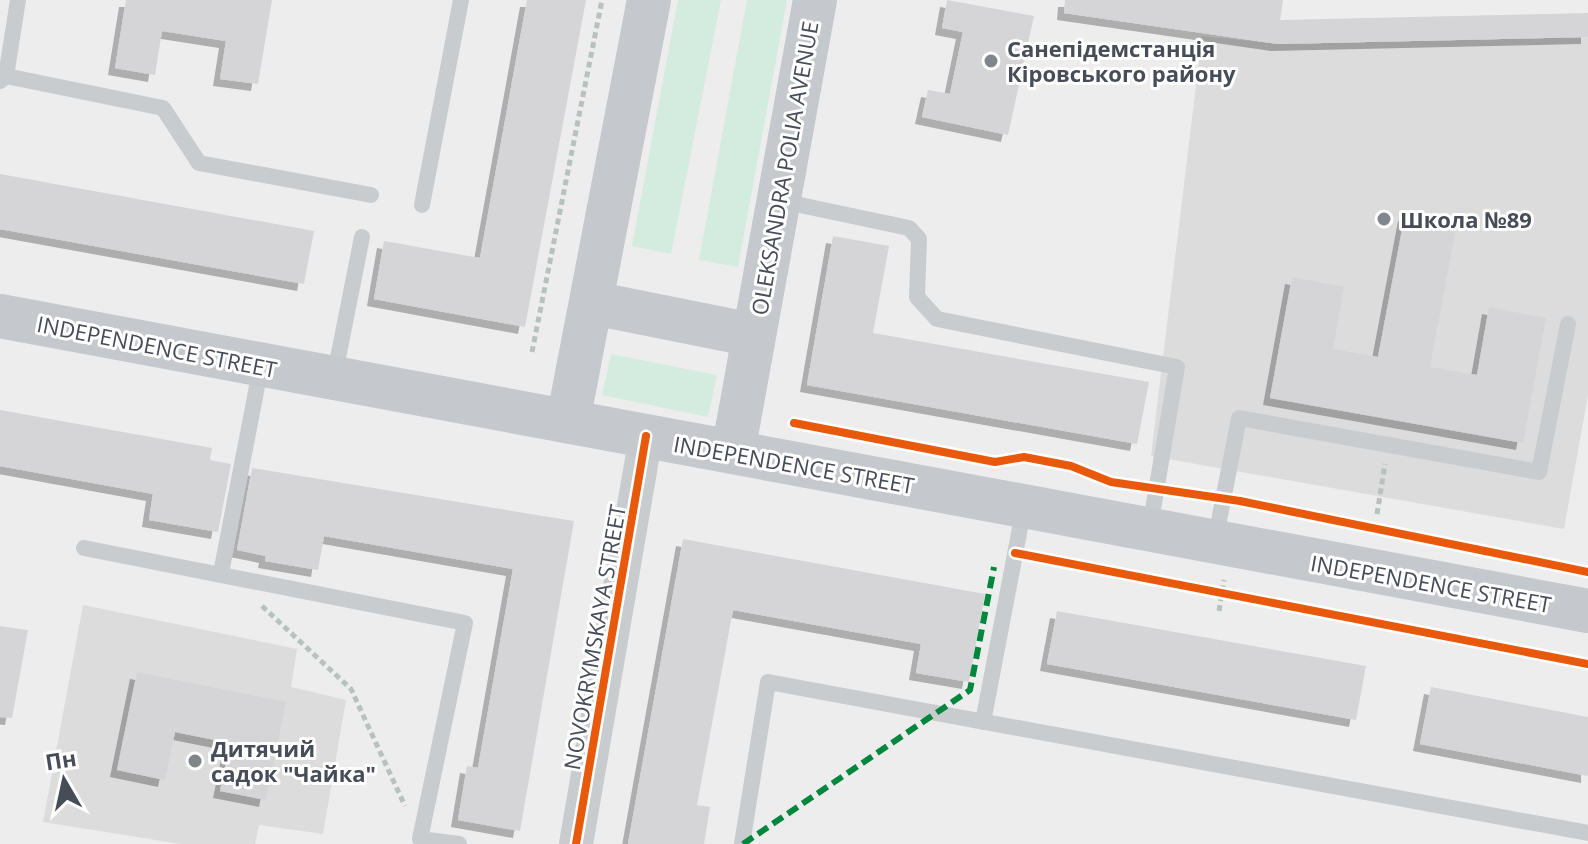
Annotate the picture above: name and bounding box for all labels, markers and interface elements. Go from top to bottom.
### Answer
street label: OLEKSANDRA POLIA AVENUE [743,19,825,317]
place label: Санепідемстанція Кіровського району [1007,33,1236,88]
marker: Санепідемстанція Кіровського району [982,52,1000,70]
place label: Школа №89 [1400,204,1532,234]
marker: Школа №89 [1375,210,1393,228]
street label: INDEPENDENCE STREET [34,308,280,384]
street label: INDEPENDENCE STREET [671,428,917,500]
street label: NOVOKRYMSKAYA STREET [556,502,632,772]
street label: INDEPENDENCE STREET [1308,547,1554,619]
place label: Дитячий садок "Чайка" [211,733,376,788]
north arrow [24,740,104,820]
text: Пн [43,742,78,776]
marker: Дитячий садок "Чайка" [186,752,204,770]

